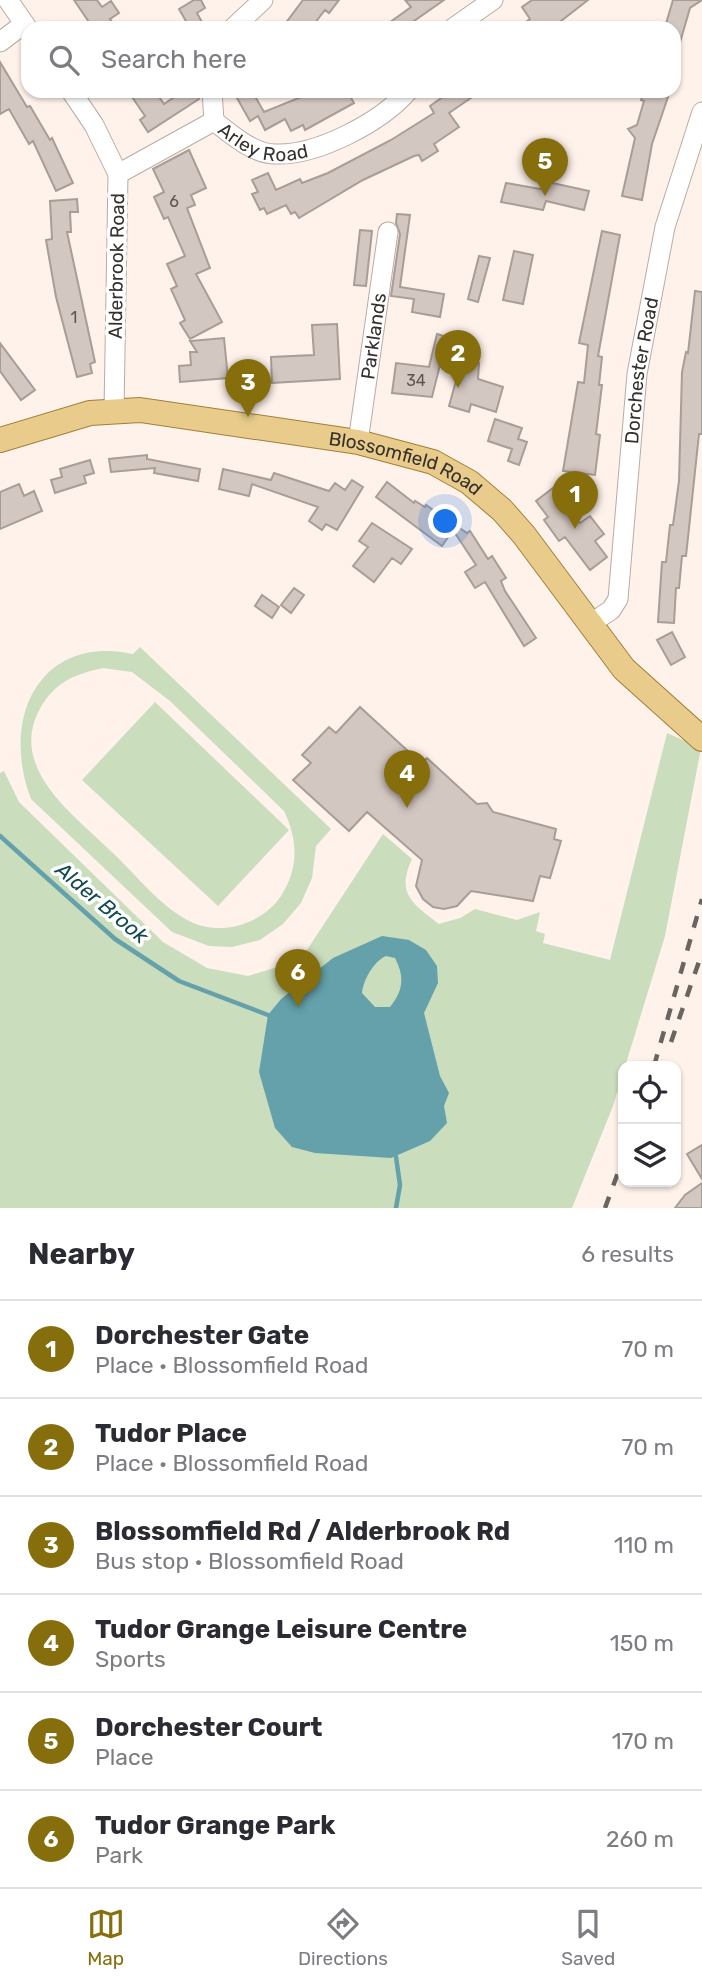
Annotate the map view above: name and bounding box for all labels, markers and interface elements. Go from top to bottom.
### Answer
search box [21,21,681,98]
icon: search [45,41,83,79]
text: Search here [101,44,247,75]
street label: Arley Road [214,118,310,166]
pin: 5 [522,138,568,196]
house number: 6 [169,192,179,211]
street label: Alderbrook Road [104,193,129,339]
street label: Parklands [356,291,391,381]
street label: Dorchester Road [620,295,663,445]
house number: 1 [71,308,77,327]
pin: 2 [435,330,481,388]
pin: 3 [225,359,271,417]
house number: 34 [406,371,426,390]
street label: Blossomfield Road [327,427,487,500]
pin: 1 [552,471,598,529]
your location [428,504,462,538]
pin: 4 [384,750,430,808]
water label: Alder Brook [50,856,155,949]
pin: 6 [275,949,321,1007]
map controls [618,1061,681,1187]
button: locate [618,1061,681,1124]
button: layers [618,1124,681,1187]
text: Nearby [28,1236,135,1272]
text: 6 results [581,1240,674,1268]
text: Dorchester Gate [95,1320,309,1351]
text: 1 [45,1335,57,1363]
text: 70 m [622,1335,674,1363]
text: Place · Blossomfield Road [95,1351,369,1379]
text: Tudor Place [95,1418,247,1449]
text: 2 [44,1433,58,1461]
text: 70 m [622,1433,674,1461]
text: Place · Blossomfield Road [95,1449,369,1477]
text: Blossomfield Rd / Alderbrook Rd [95,1516,510,1547]
text: 3 [43,1531,59,1559]
text: 110 m [614,1531,674,1559]
text: Bus stop · Blossomfield Road [95,1547,404,1575]
text: Tudor Grange Leisure Centre [95,1614,467,1645]
text: 4 [43,1629,59,1657]
text: 150 m [610,1629,674,1657]
text: Sports [95,1645,166,1673]
text: Dorchester Court [95,1712,322,1743]
text: 5 [44,1727,58,1755]
text: 170 m [612,1727,674,1755]
text: Place [95,1743,154,1771]
text: Tudor Grange Park [95,1810,335,1841]
text: 6 [44,1825,58,1853]
text: 260 m [606,1825,674,1853]
text: Park [95,1841,143,1869]
tab: Map [87,1905,125,1970]
tab: Directions [298,1905,388,1970]
tab: Saved [561,1905,615,1970]

